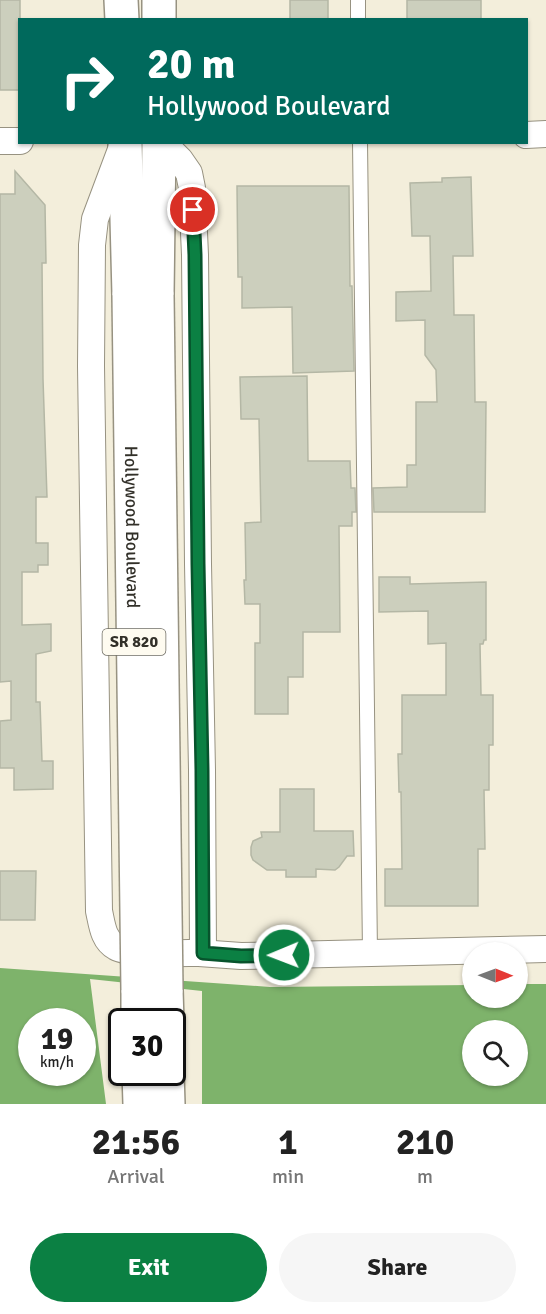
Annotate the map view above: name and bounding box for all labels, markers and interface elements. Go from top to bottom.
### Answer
text: 20 m [147,39,236,90]
icon: right [48,42,126,120]
text: Hollywood Boulevard [147,90,391,123]
pin [167,184,218,235]
icon: arrive [176,193,209,226]
street label: Hollywood Boulevard [120,446,144,608]
road number: SR 820 [102,629,166,655]
position arrow [252,923,316,987]
north arrow [462,942,528,1008]
map controls [462,942,528,1086]
speed limit sign: 30 [108,1008,186,1086]
button: search [462,1020,528,1086]
text: 19 [41,1021,73,1058]
text: km/h [40,1053,74,1071]
text: 21:56 [92,1120,180,1165]
text: 1 [278,1120,298,1165]
text: 210 [396,1120,454,1165]
text: Arrival [107,1164,165,1189]
text: min [272,1164,304,1189]
text: m [417,1164,433,1189]
button: Exit [30,1233,267,1302]
button: Share [279,1233,516,1302]

